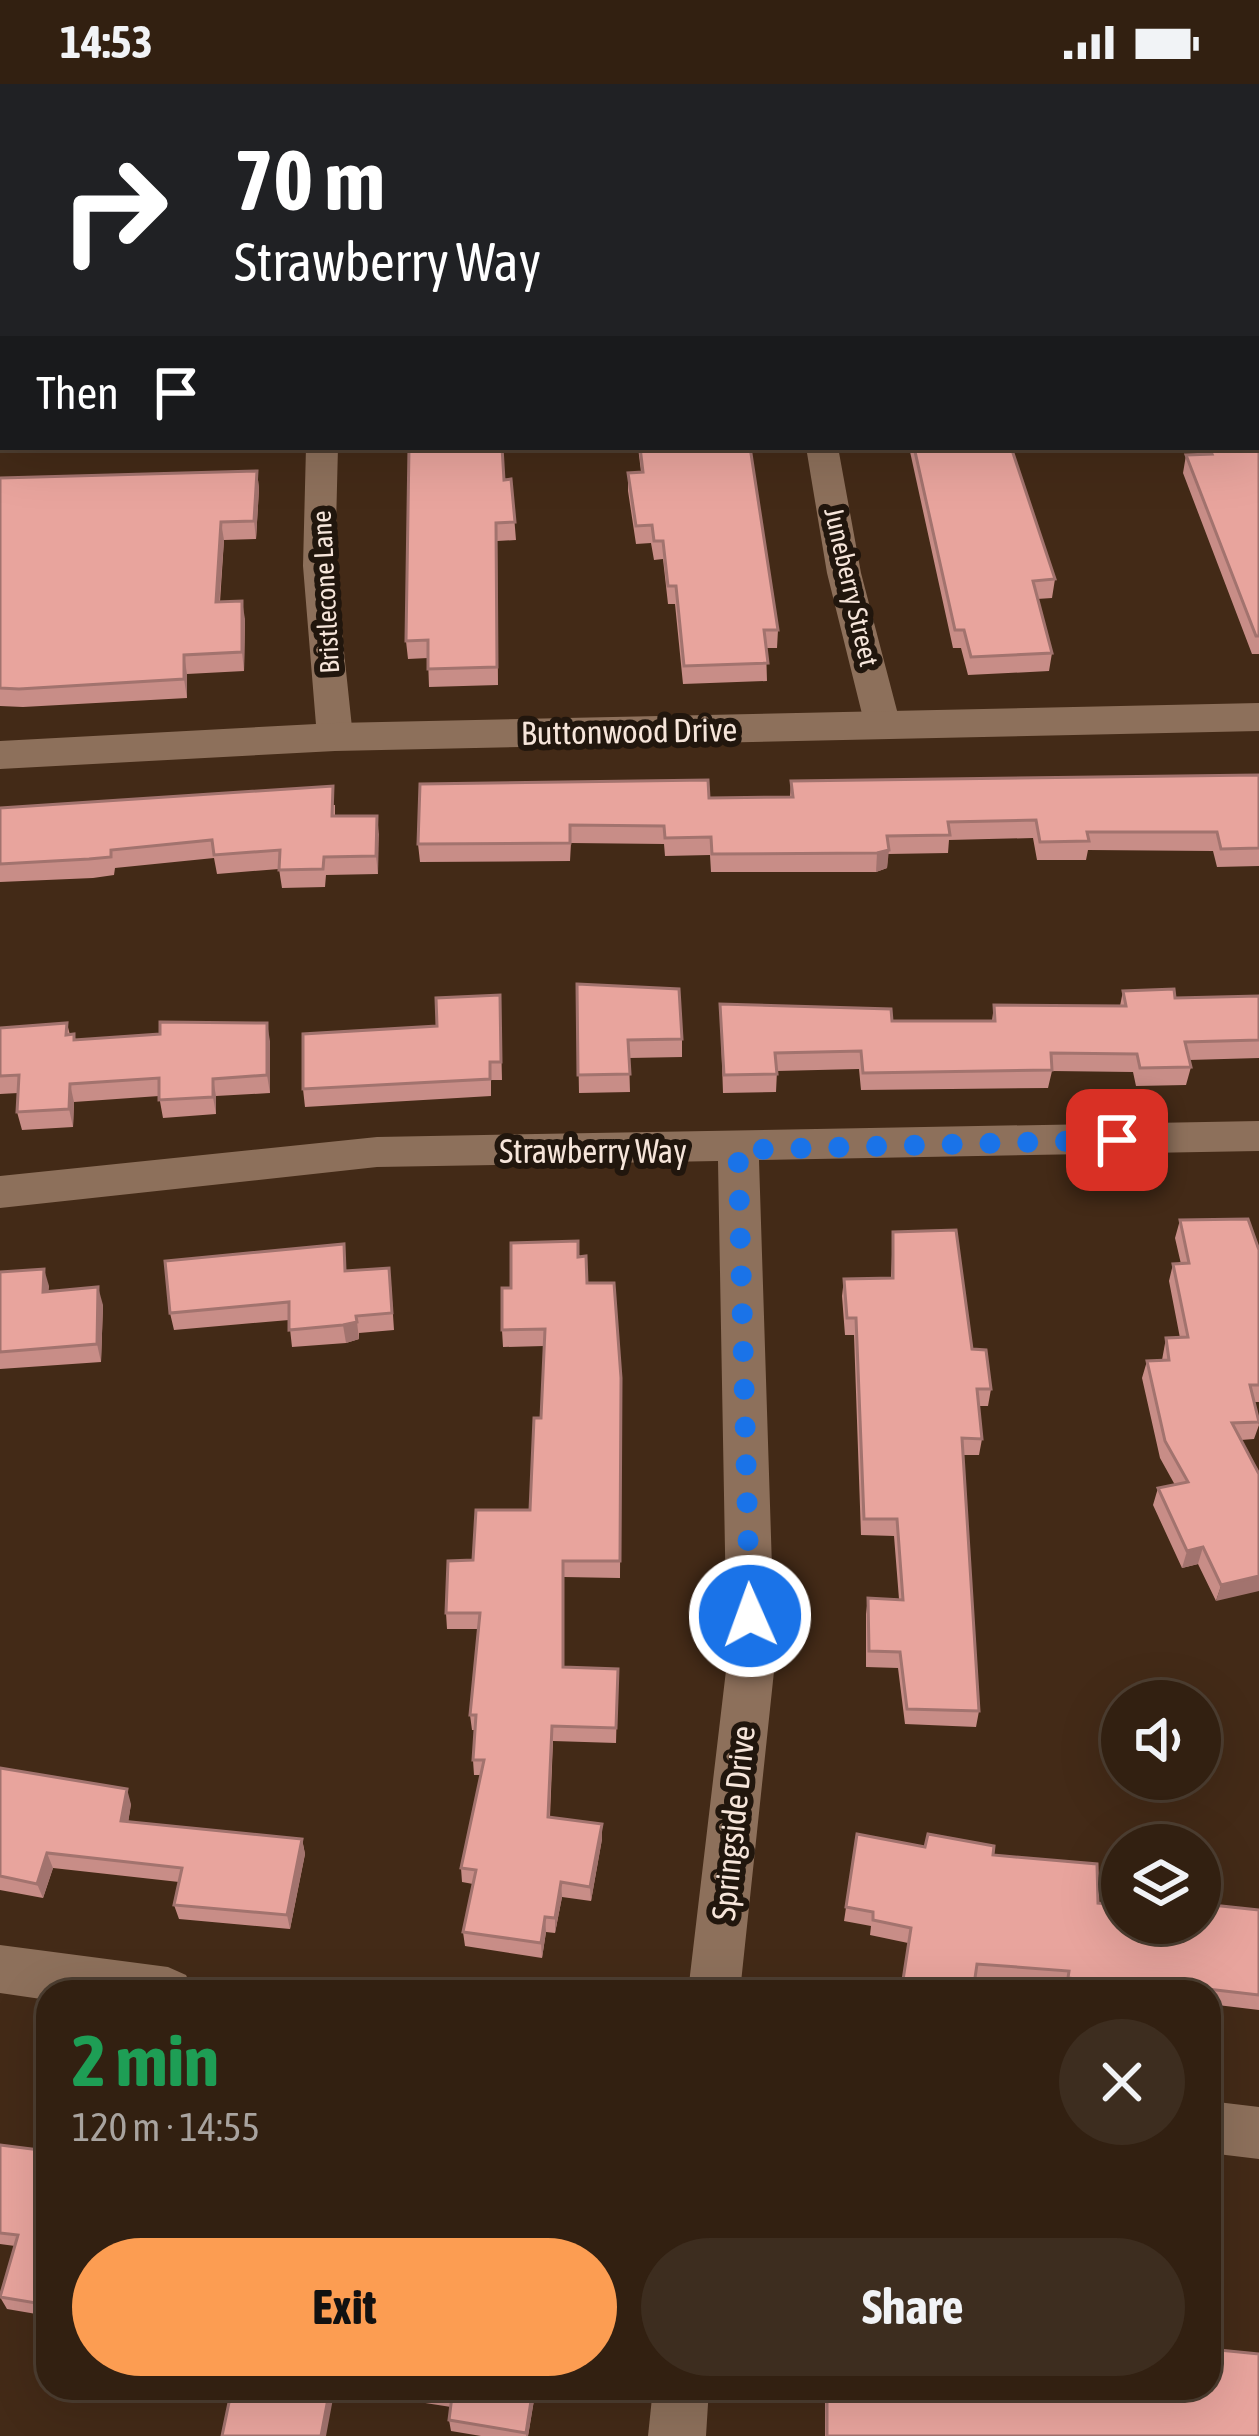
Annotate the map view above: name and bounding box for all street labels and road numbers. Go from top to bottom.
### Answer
street label: Juneberry Street [818,504,885,670]
street label: Bristlecone Lane [306,510,345,674]
street label: Buttonwood Drive [520,710,738,752]
street label: Strawberry Way [499,1132,687,1170]
street label: Springside Drive [704,1724,762,1922]

